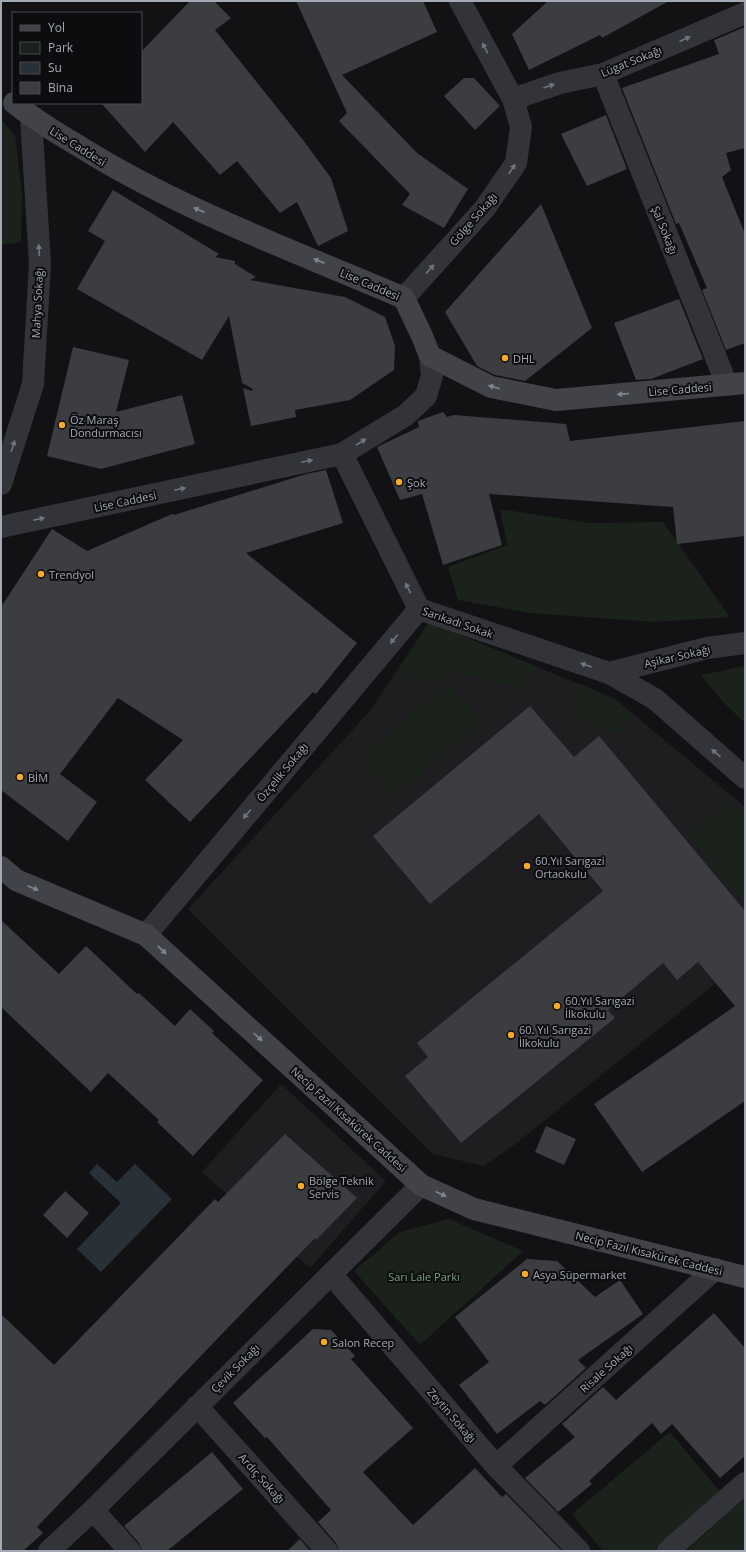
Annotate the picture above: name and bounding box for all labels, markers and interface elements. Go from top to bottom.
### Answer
legend [12,12,142,104]
text: Yol [48,19,65,36]
one-way arrow [679,36,690,42]
text: Park [48,39,74,56]
one-way arrow [482,42,489,54]
street label: Lügat Sokağı [598,42,664,80]
text: Su [48,59,62,76]
text: Bina [48,79,73,96]
one-way arrow [544,83,556,89]
street label: Lise Caddesi [47,123,109,169]
one-way arrow [509,163,516,174]
street label: Gölge Sokağı [446,189,500,249]
street label: Şal Sokağı [648,204,682,256]
one-way arrow [193,207,205,213]
one-way arrow [36,243,42,256]
one-way arrow [312,258,324,264]
one-way arrow [425,264,434,273]
street label: Lise Caddesi [338,265,402,303]
street label: Mahya Sokağı [28,267,46,339]
place label: DHL [513,351,535,366]
marker: DHL [500,353,510,363]
street label: Lise Caddesi [648,379,712,399]
one-way arrow [488,384,500,390]
one-way arrow [617,391,629,398]
place label: Öz Maraş Dondurmacısı [70,412,142,440]
marker: Öz Maraş Dondurmacısı [57,420,67,430]
one-way arrow [356,438,366,446]
one-way arrow [10,440,16,452]
one-way arrow [301,458,313,464]
place label: Şok [407,475,426,490]
marker: Şok [394,477,404,487]
one-way arrow [174,485,186,491]
street label: Lise Caddesi [92,487,158,515]
one-way arrow [33,516,45,522]
place label: Trendyol [49,567,94,582]
marker: Trendyol [36,569,46,579]
one-way arrow [405,582,412,594]
street label: Sarıkadı Sokak [421,603,496,641]
one-way arrow [389,634,398,644]
street label: Aşikar Sokağı [642,641,712,671]
one-way arrow [580,662,592,668]
street label: Özçelik Sokağı [253,739,311,805]
one-way arrow [711,748,721,757]
place label: BİM [28,770,48,785]
marker: BİM [15,772,25,782]
one-way arrow [243,808,252,819]
place label: 60.Yıl Sarıgazi Ortaokulu [535,853,604,881]
marker: 60.Yıl Sarıgazi Ortaokulu [522,861,532,871]
one-way arrow [28,885,40,891]
one-way arrow [157,945,167,955]
place label: 60.Yıl Sarıgazi İlkokulu [565,993,634,1021]
marker: 60.Yıl Sarıgazi İlkokulu [552,1001,562,1011]
place label: 60. Yıl Sarıgazi İlkokulu [519,1022,591,1050]
marker: 60. Yıl Sarıgazi İlkokulu [506,1030,516,1040]
one-way arrow [253,1033,263,1042]
street label: Necip Fazıl Kısakürek Caddesi [288,1063,410,1175]
place label: Bölge Teknik Servis [309,1173,374,1201]
marker: Bölge Teknik Servis [296,1181,306,1191]
one-way arrow [436,1191,447,1197]
street label: Necip Fazıl Kısakürek Caddesi [574,1227,724,1279]
place label: Asya Süpermarket [533,1267,627,1282]
park label: Sarı Lale Parkı [388,1269,460,1284]
marker: Asya Süpermarket [520,1269,530,1279]
place label: Salon Recep [332,1335,395,1350]
marker: Salon Recep [319,1337,329,1347]
street label: Çevik Sokağı [207,1340,263,1396]
street label: Risale Sokağı [576,1340,636,1396]
street label: Zeytin Sokağı [424,1385,480,1445]
street label: Ardıç Sokağı [236,1450,288,1506]

